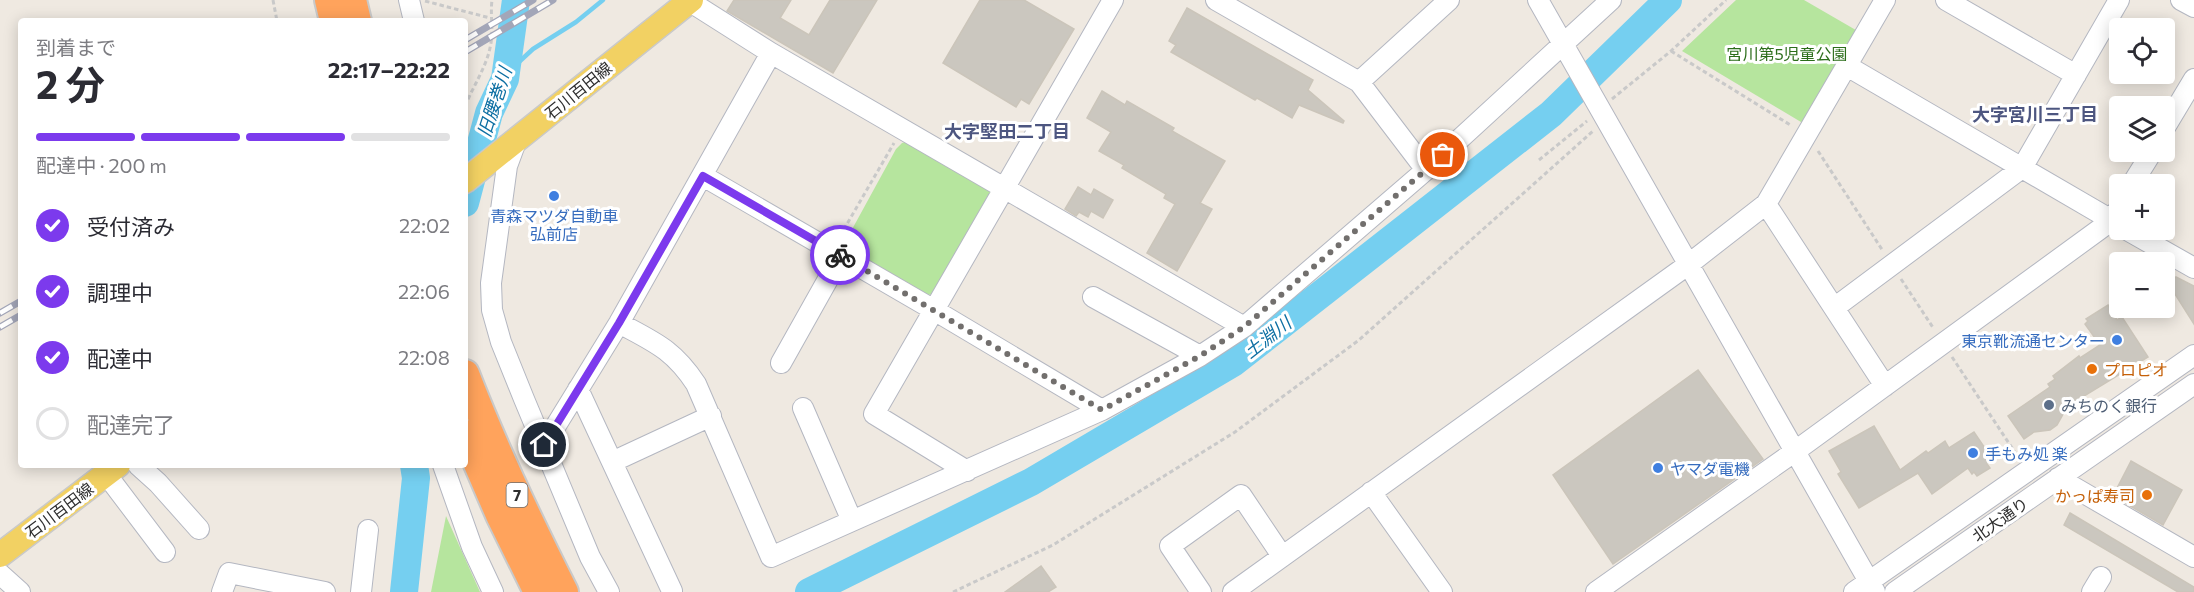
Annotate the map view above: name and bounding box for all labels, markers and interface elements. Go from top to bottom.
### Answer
map controls [2109,18,2175,318]
button: locate [2109,18,2175,84]
text: 到着まで [36,35,116,59]
park label: 宮川第5児童公園 [1726,44,1848,63]
text: 22:17–22:22 [328,56,450,83]
street label: 石川百田線 [541,57,615,123]
text: 2 分 [36,59,105,107]
water label: 旧腰巻川 [472,62,516,140]
button: layers [2109,96,2175,162]
district label: 大字宮川三丁目 [1972,103,2098,125]
district label: 大字堅田二丁目 [944,120,1070,142]
pin [1417,129,1468,180]
icon: bag [1426,138,1459,171]
text: 配達中 · 200 m [36,153,167,177]
button: + [2109,174,2175,240]
marker: 青森マツダ自動車 弘前店 [547,189,561,203]
place label: 青森マツダ自動車 弘前店 [490,206,618,243]
icon: check [36,209,69,242]
text: 受付済み [87,213,175,240]
text: 22:02 [399,213,450,237]
courier [810,225,870,285]
icon: bike [824,239,857,272]
button: − [2109,252,2175,318]
icon: check [36,275,69,308]
text: 調理中 [87,279,153,306]
text: 22:06 [398,279,450,303]
water label: 土淵川 [1239,310,1297,362]
place label: 東京靴流通センター [1961,331,2105,350]
marker: 東京靴流通センター [2110,333,2124,347]
icon: check [36,341,69,374]
text: 配達中 [87,345,153,372]
text: 22:08 [398,345,450,369]
place label: プロピオ [2104,360,2168,379]
marker: プロピオ [2085,362,2099,376]
place label: みちのく銀行 [2061,396,2157,415]
marker: みちのく銀行 [2042,398,2056,412]
text: 配達完了 [87,411,175,438]
pin [518,419,569,470]
icon: home [527,428,560,461]
place label: 手もみ処 楽 [1985,444,2068,463]
marker: 手もみ処 楽 [1966,446,1980,460]
place label: ヤマダ電機 [1670,459,1750,478]
marker: ヤマダ電機 [1651,461,1665,475]
street label: 石川百田線 [21,478,97,542]
road number: 7 [506,483,528,507]
place label: かっぱ寿司 [2055,486,2135,505]
marker: かっぱ寿司 [2140,488,2154,502]
street label: 北大通り [1968,493,2032,545]

